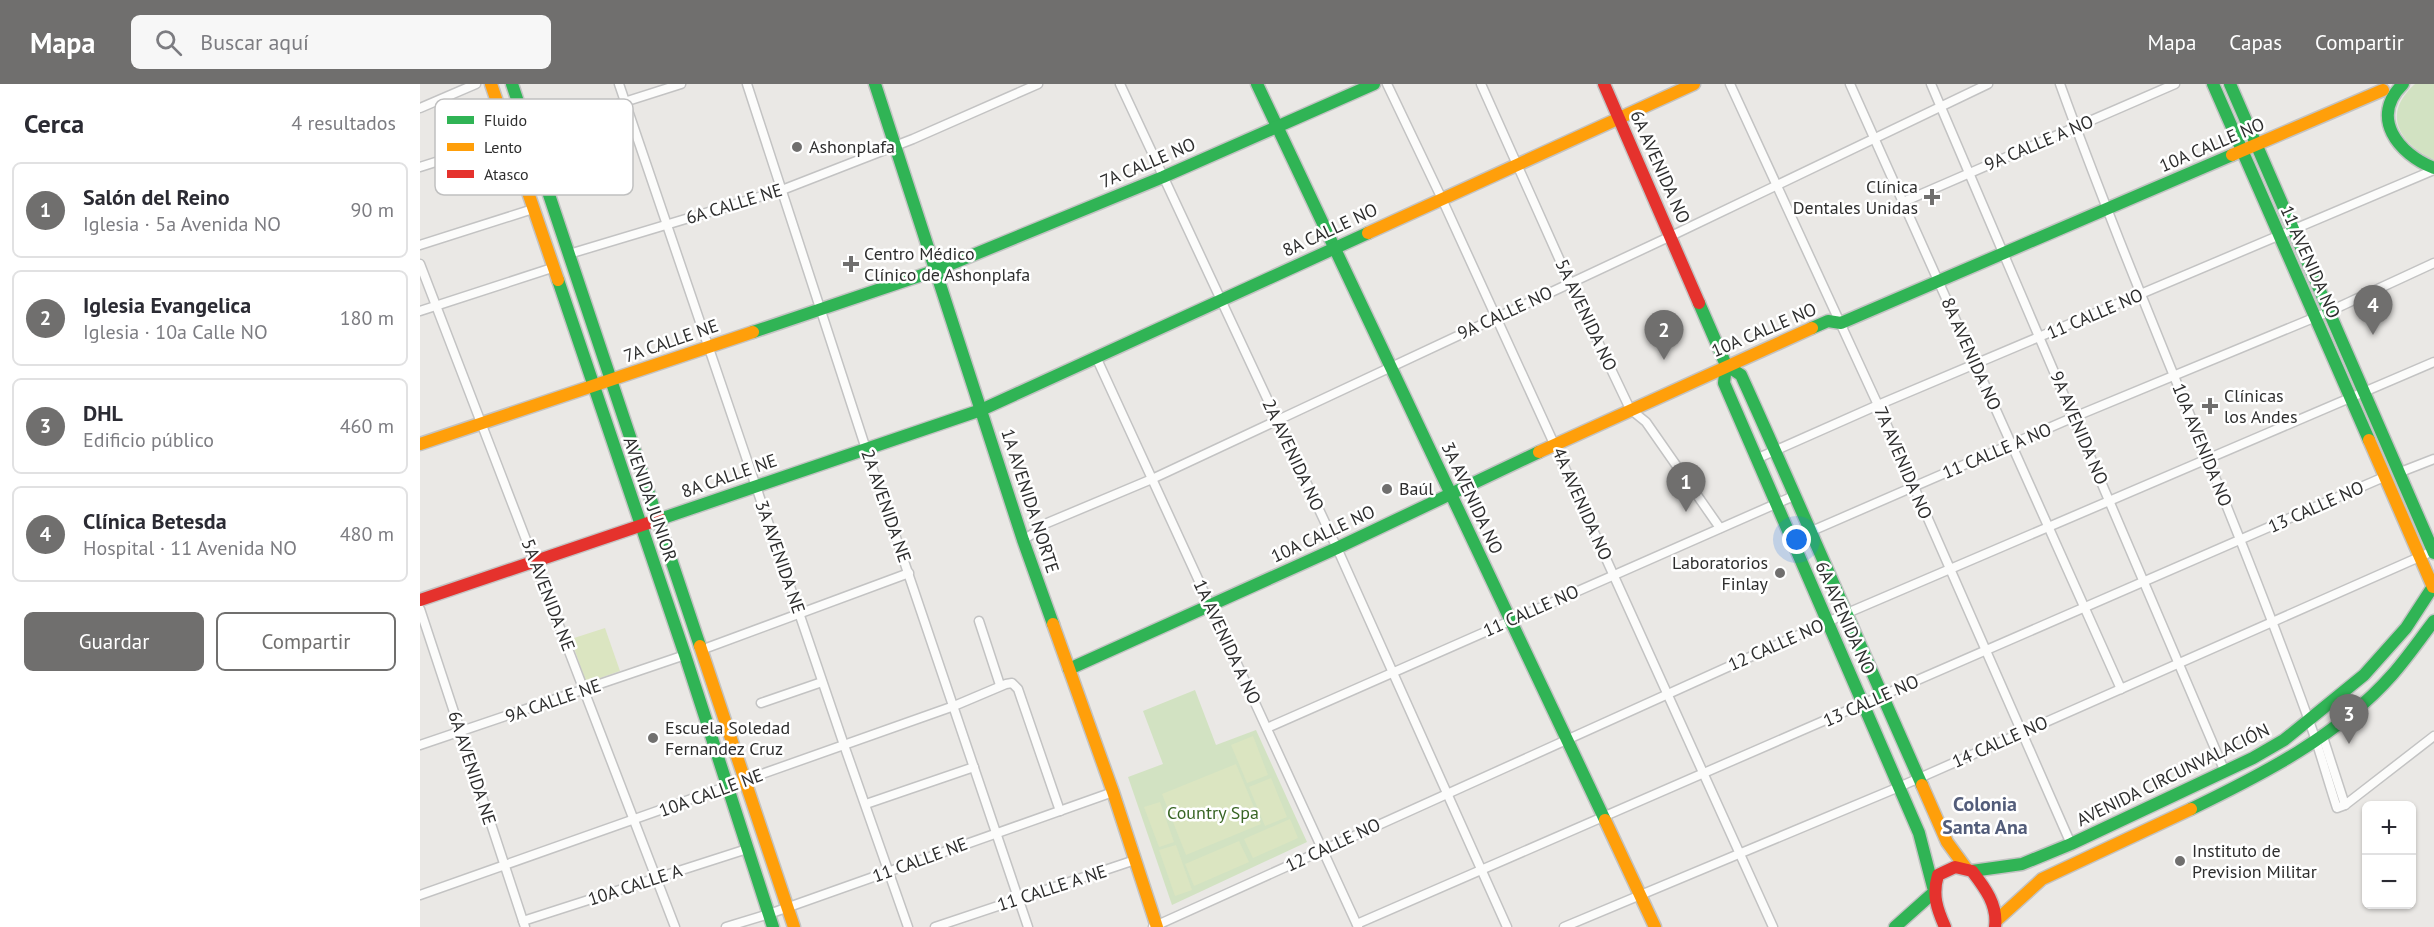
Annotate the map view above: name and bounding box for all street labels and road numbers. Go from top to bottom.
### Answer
street label: 6A AVENIDA NO [1625,107,1696,227]
street label: 9A CALLE A NO [1981,109,2097,176]
street label: 10A CALLE NO [2156,112,2268,177]
street label: 7A CALLE NO [1097,132,1199,193]
street label: 6A CALLE NE [683,178,785,229]
street label: 8A CALLE NO [1279,198,1381,262]
street label: 11 AVENIDA NO [2275,202,2346,322]
street label: 5A AVENIDA NO [1550,255,1622,375]
street label: 9A CALLE NO [1454,281,1556,345]
street label: 11 CALLE NO [2043,283,2146,344]
street label: 8A AVENIDA NO [1936,294,2007,414]
street label: 10A CALLE NO [1708,297,1820,362]
street label: 7A CALLE NE [621,314,721,367]
street label: 9A AVENIDA NO [2045,368,2114,488]
street label: 10A AVENIDA NO [2167,380,2238,510]
street label: 2A AVENIDA NO [1257,395,1329,515]
street label: 7A AVENIDA NO [1869,403,1938,523]
street label: 11 CALLE A NO [1939,417,2055,484]
street label: 1A AVENIDA NORTE [996,426,1065,576]
street label: AVENIDA JUNIOR [618,434,683,564]
street label: 3A AVENIDA NO [1436,438,1508,558]
street label: 4A AVENIDA NO [1547,444,1618,564]
street label: 2A AVENIDA NE [856,446,917,566]
street label: 8A CALLE NE [678,448,780,503]
street label: 13 CALLE NO [2264,475,2367,538]
street label: 3A AVENIDA NE [750,497,811,617]
street label: 10A CALLE NO [1267,499,1378,568]
street label: 5A AVENIDA NE [517,535,580,654]
street label: 6A AVENIDA NO [1810,558,1881,678]
street label: 1A AVENIDA A NO [1188,576,1266,708]
street label: 11 CALLE NO [1479,579,1582,642]
street label: 12 CALLE NO [1724,613,1827,676]
street label: 13 CALLE NO [1819,669,1922,732]
street label: 9A CALLE NE [502,673,604,728]
street label: 6A AVENIDA NE [443,708,502,828]
street label: 14 CALLE NO [1948,710,2051,773]
street label: AVENIDA CIRCUNVALACIÓN [2073,718,2273,831]
street label: 10A CALLE NE [656,763,766,822]
street label: 12 CALLE NO [1282,813,1384,877]
street label: 11 CALLE NE [869,832,971,887]
street label: 10A CALLE A [585,858,685,911]
street label: 11 CALLE A NE [994,859,1109,916]

